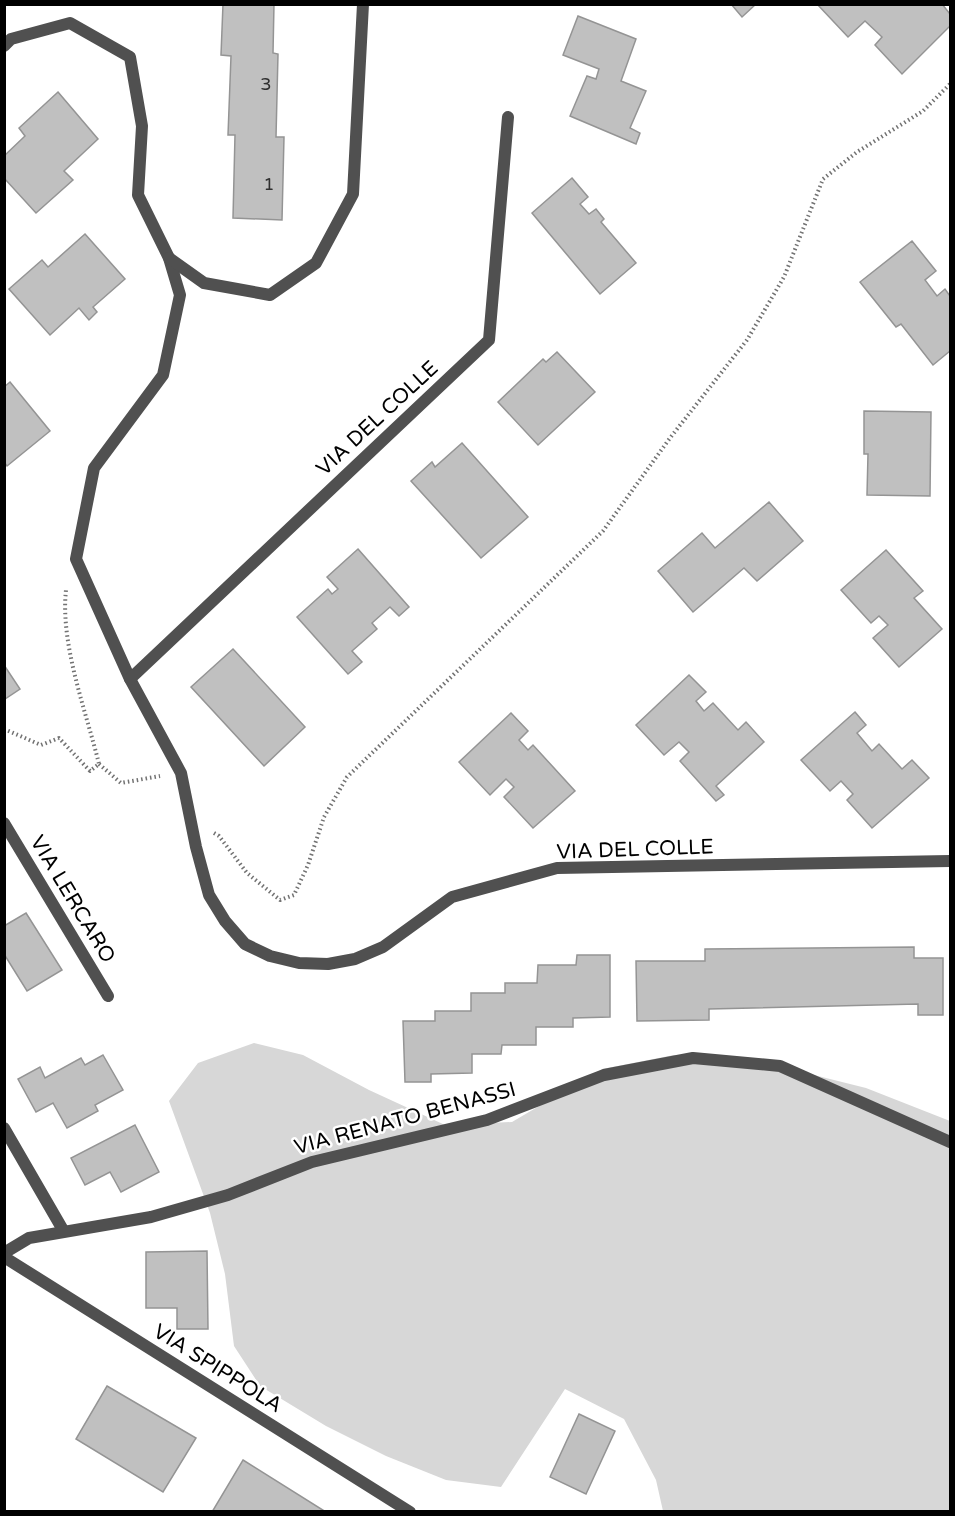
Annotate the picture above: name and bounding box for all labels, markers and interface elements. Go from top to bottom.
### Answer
house number: 3 [260,73,272,95]
house number: 1 [263,173,275,195]
street label: VIA DEL COLLE [311,356,443,481]
street label: VIA LERCARO [25,831,120,968]
street label: VIA DEL COLLE [556,834,714,865]
street label: VIA RENATO BENASSI [292,1077,519,1160]
street label: VIA SPIPPOLA [149,1319,287,1418]

